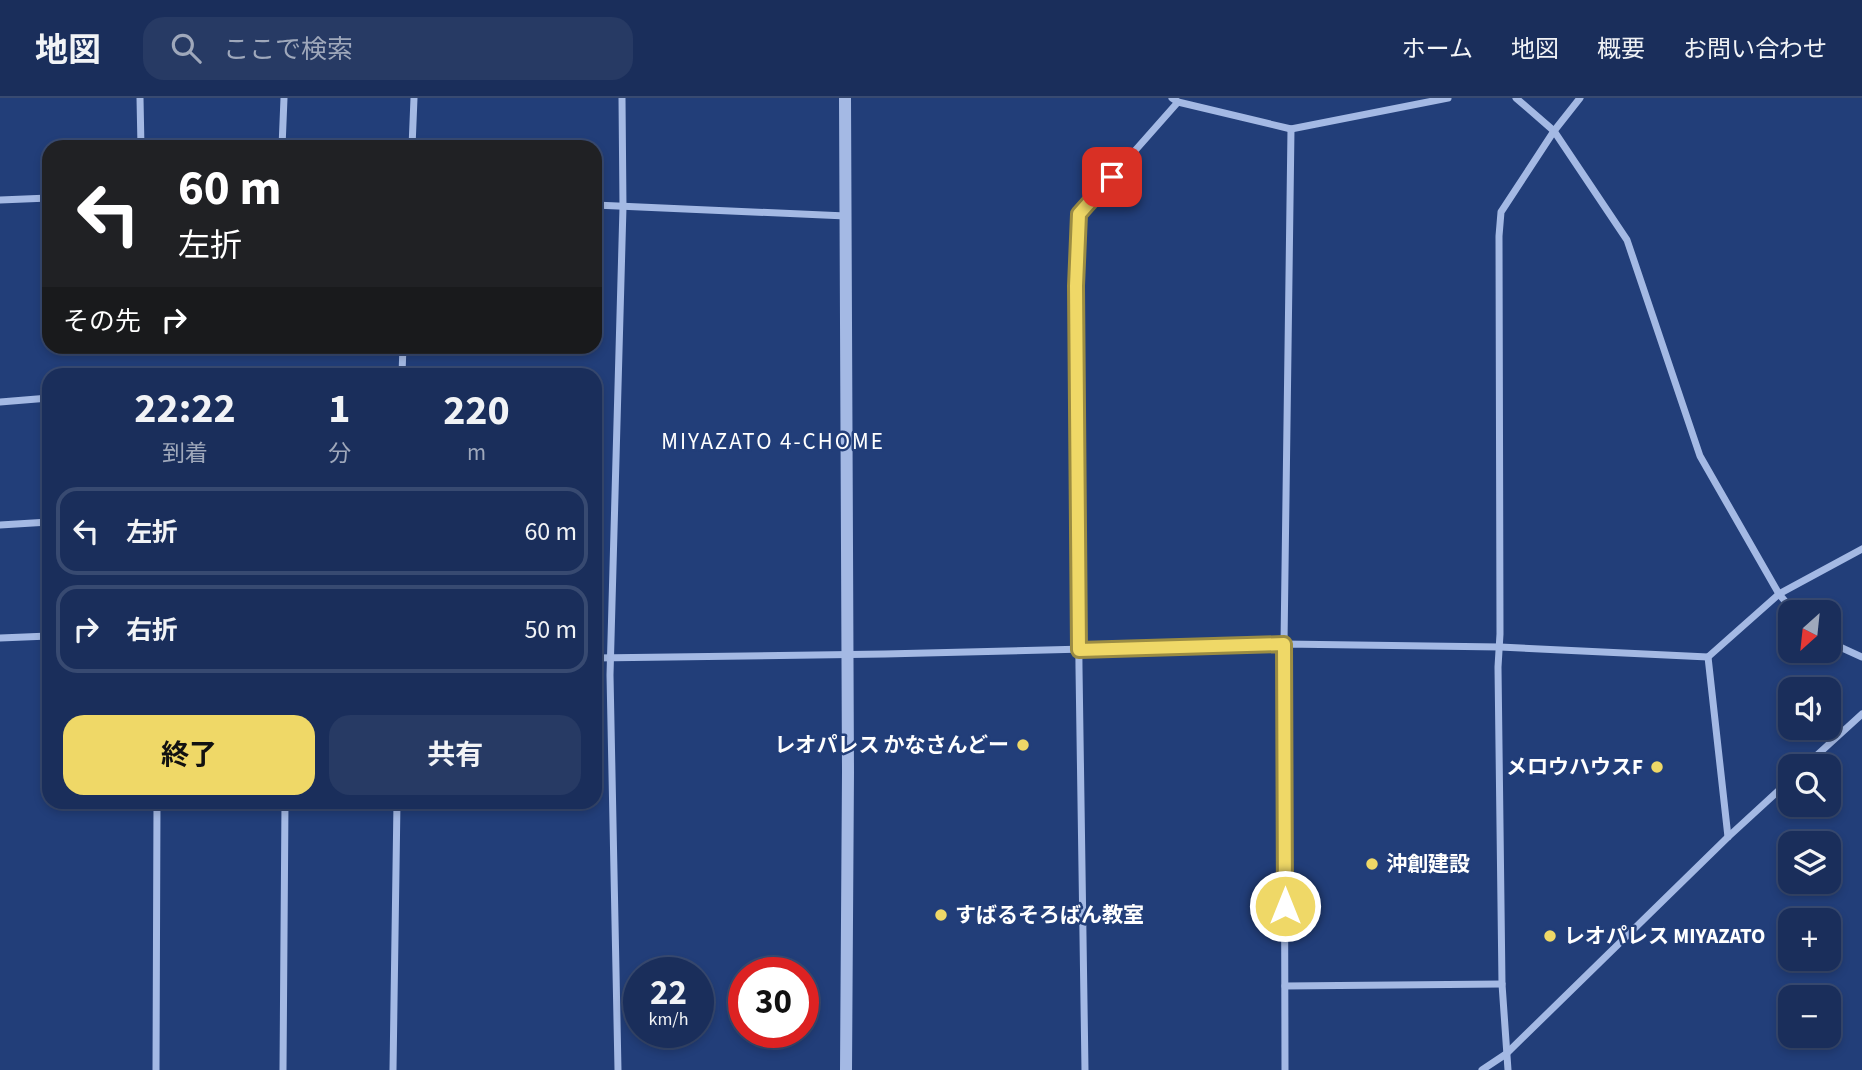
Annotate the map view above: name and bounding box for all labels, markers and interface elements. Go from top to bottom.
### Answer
search box [143,17,633,80]
text: 地図 [35,27,101,74]
icon: search [167,29,205,67]
text: ここで検索 [223,31,353,68]
text: ホーム [1402,32,1473,67]
text: 地図 [1511,32,1559,67]
text: 概要 [1597,32,1645,67]
text: お問い合わせ [1683,32,1827,67]
pin [1082,147,1142,207]
text: 60 m [178,154,282,224]
icon: arrive [1093,158,1131,196]
icon: left [63,168,154,259]
text: 左折 [178,223,242,269]
icon: right [155,301,193,339]
text: その先 [63,303,141,340]
text: 22:22 [134,379,236,439]
text: 1 [328,379,350,439]
text: 220 [443,381,510,441]
district label: MIYAZATO 4-CHOME [661,425,885,458]
text: m [467,436,486,469]
text: 到着 [162,437,208,470]
text: 分 [328,437,351,470]
icon: left [67,512,105,550]
text: 60 m [524,513,577,550]
text: 左折 [126,514,178,551]
north arrow [1778,600,1841,663]
map controls [1778,600,1841,1048]
icon: right [67,610,105,648]
text: 50 m [524,611,577,648]
text: 右折 [126,612,178,649]
button: sound [1778,677,1841,740]
button: 終了 [63,715,315,795]
button: 共有 [329,715,581,795]
place label: レオパレス かなさんどー [774,730,1009,760]
marker: レオパレス かなさんどー [1015,737,1031,753]
place label: メロウハウスF [1506,752,1643,782]
button: search [1778,754,1841,817]
marker: メロウハウスF [1649,759,1665,775]
button: layers [1778,831,1841,894]
place label: 沖創建設 [1386,849,1470,879]
marker: 沖創建設 [1364,856,1380,872]
position arrow [1248,869,1322,943]
place label: すばるそろばん教室 [955,900,1144,930]
marker: すばるそろばん教室 [933,907,949,923]
button: + [1778,908,1841,971]
place label: レオパレス MIYAZATO [1564,921,1765,951]
marker: レオパレス MIYAZATO [1542,928,1558,944]
speed limit sign: 30 [728,957,819,1048]
text: 22 [650,968,687,1018]
button: − [1778,985,1841,1048]
text: km/h [649,1007,688,1032]

